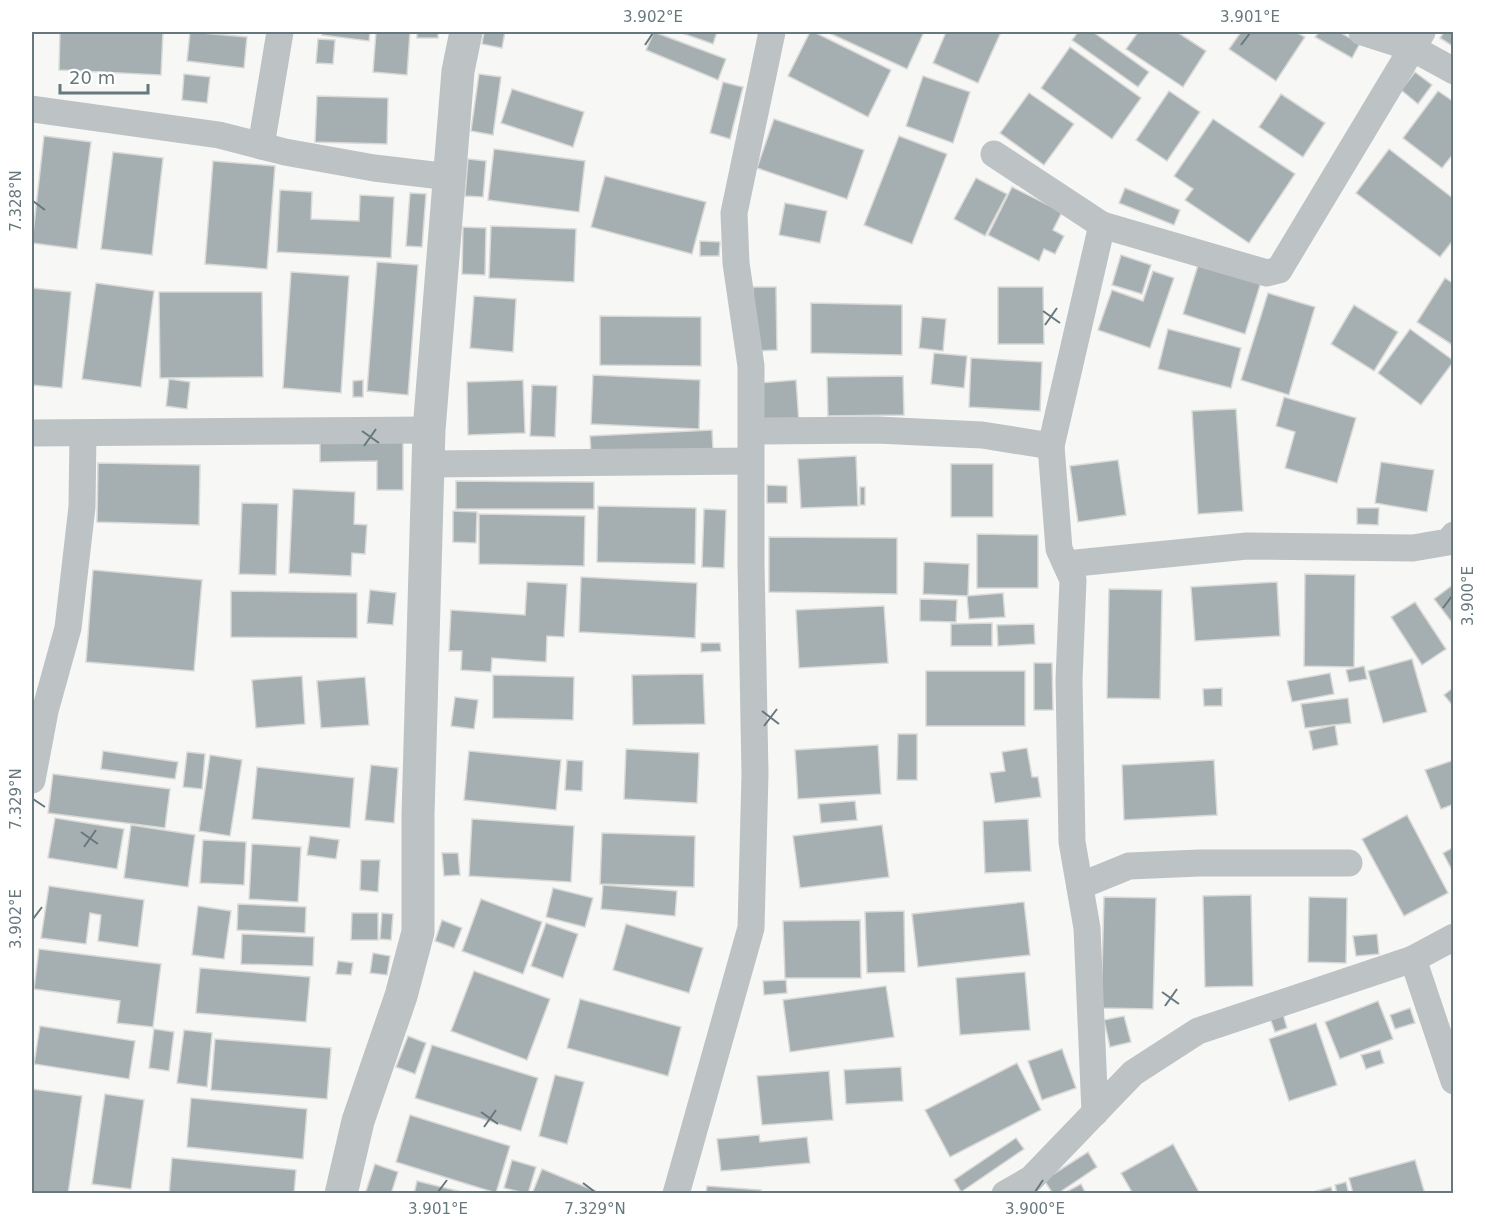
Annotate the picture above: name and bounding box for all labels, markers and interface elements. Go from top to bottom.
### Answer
text: 3.902°E [623,8,683,26]
text: 3.901°E [1220,8,1280,26]
scale bar [60,57,148,95]
text: 20 m [69,67,115,88]
text: 7.328°N [7,170,25,232]
text: 3.900°E [1459,566,1477,626]
text: 7.329°N [7,768,25,830]
text: 3.902°E [7,889,25,949]
text: 3.901°E [408,1200,468,1218]
text: 7.329°N [564,1200,626,1218]
text: 3.900°E [1005,1200,1065,1218]

